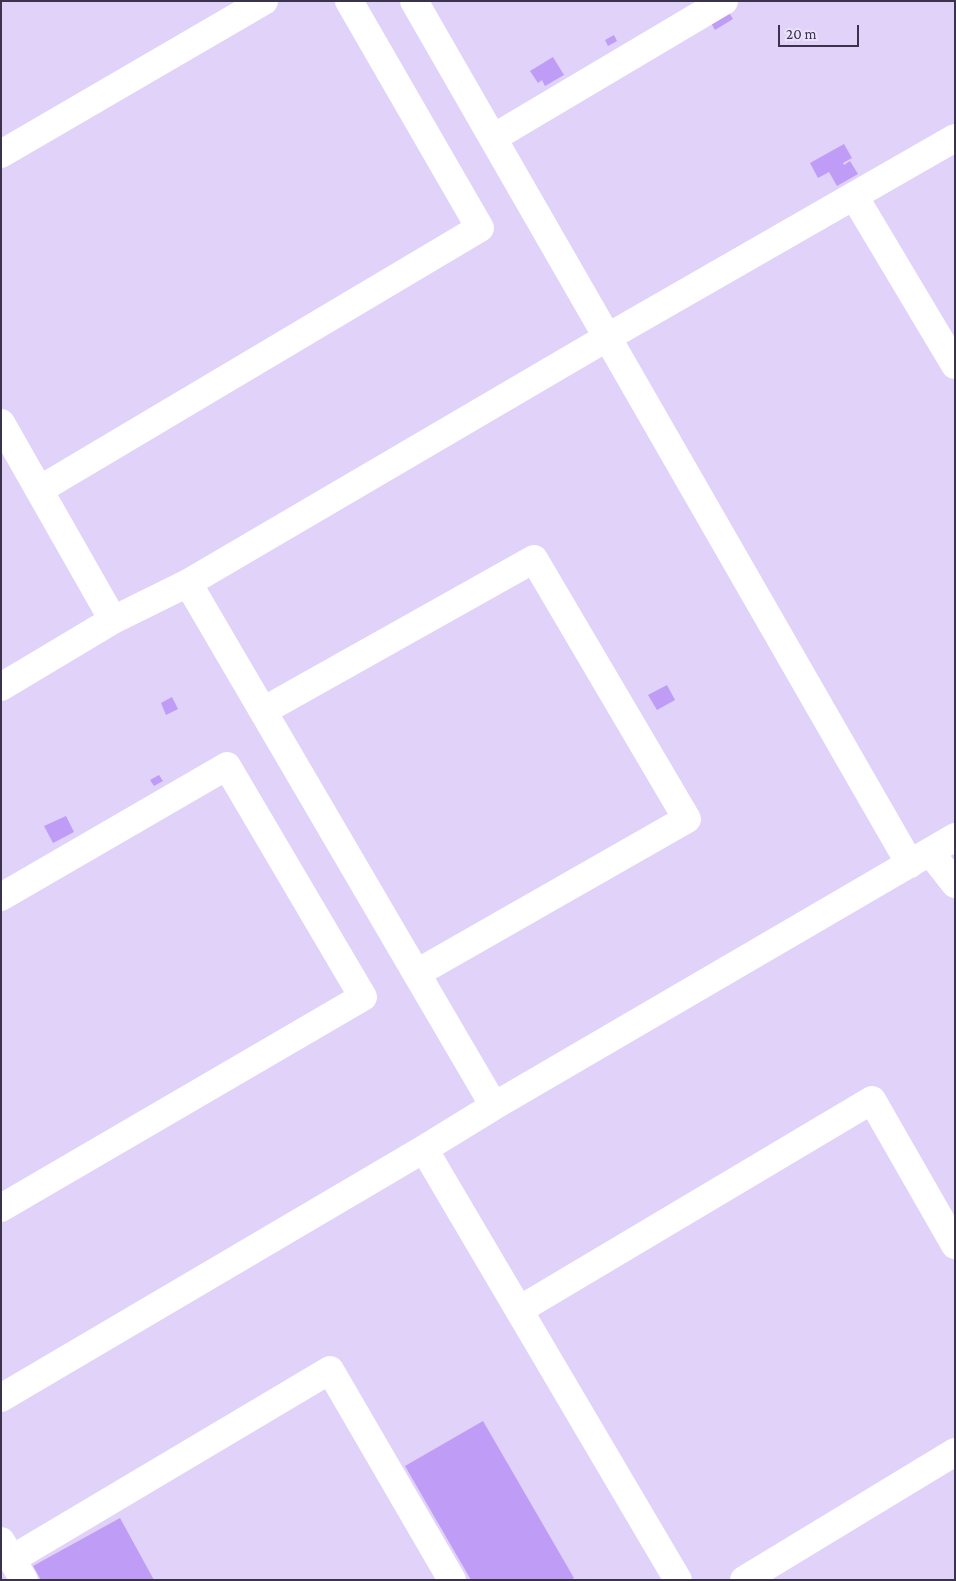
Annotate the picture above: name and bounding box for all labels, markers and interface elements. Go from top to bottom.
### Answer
scale bar [781,15,862,47]
text: 20 m [786,26,817,42]

